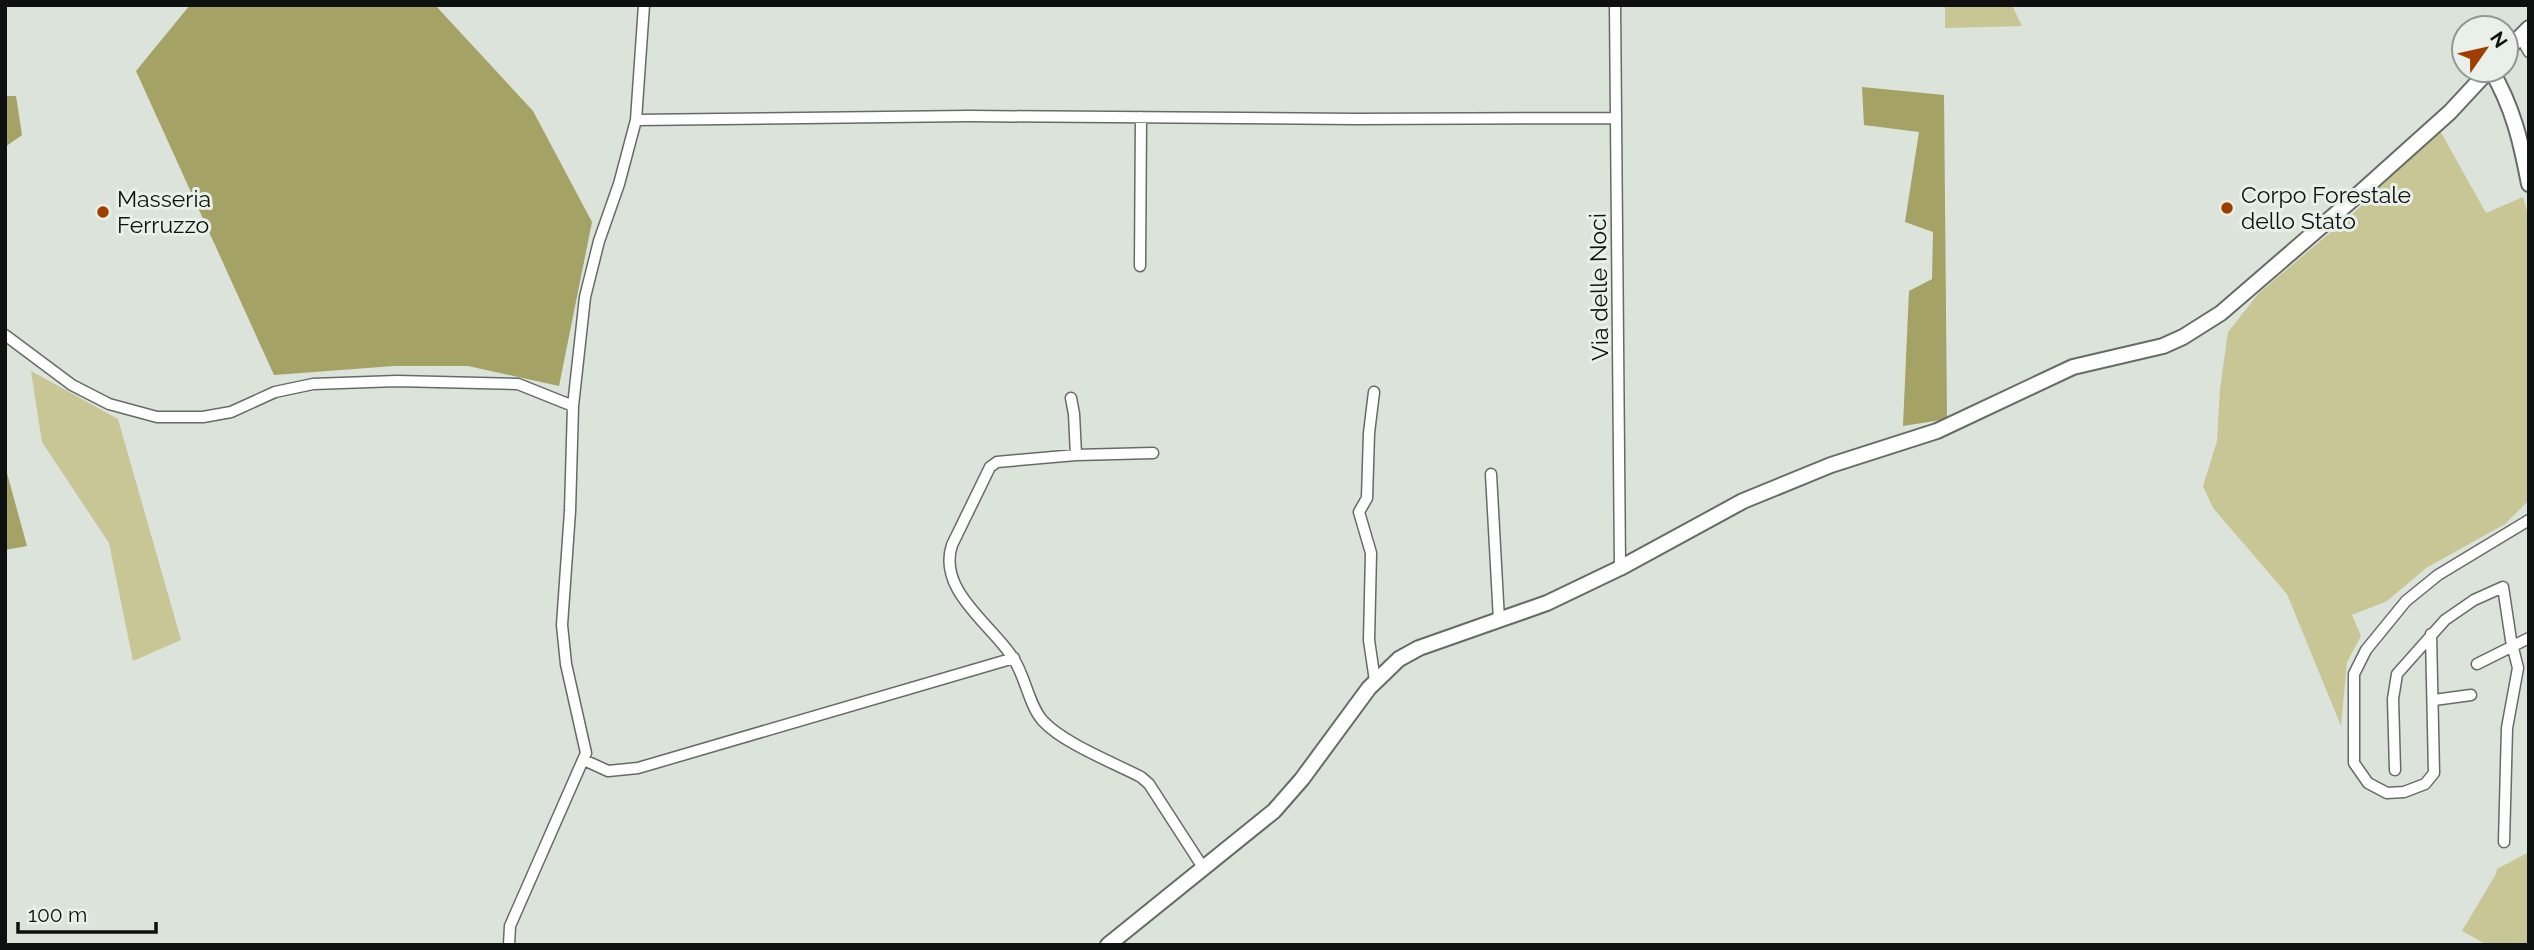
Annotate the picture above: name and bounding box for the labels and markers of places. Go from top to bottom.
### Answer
place label: Corpo Forestale dello Stato [2241,181,2411,234]
place label: Masseria Ferruzzo [117,185,211,238]
marker: Corpo Forestale dello Stato [2219,200,2235,216]
marker: Masseria Ferruzzo [95,204,111,220]

